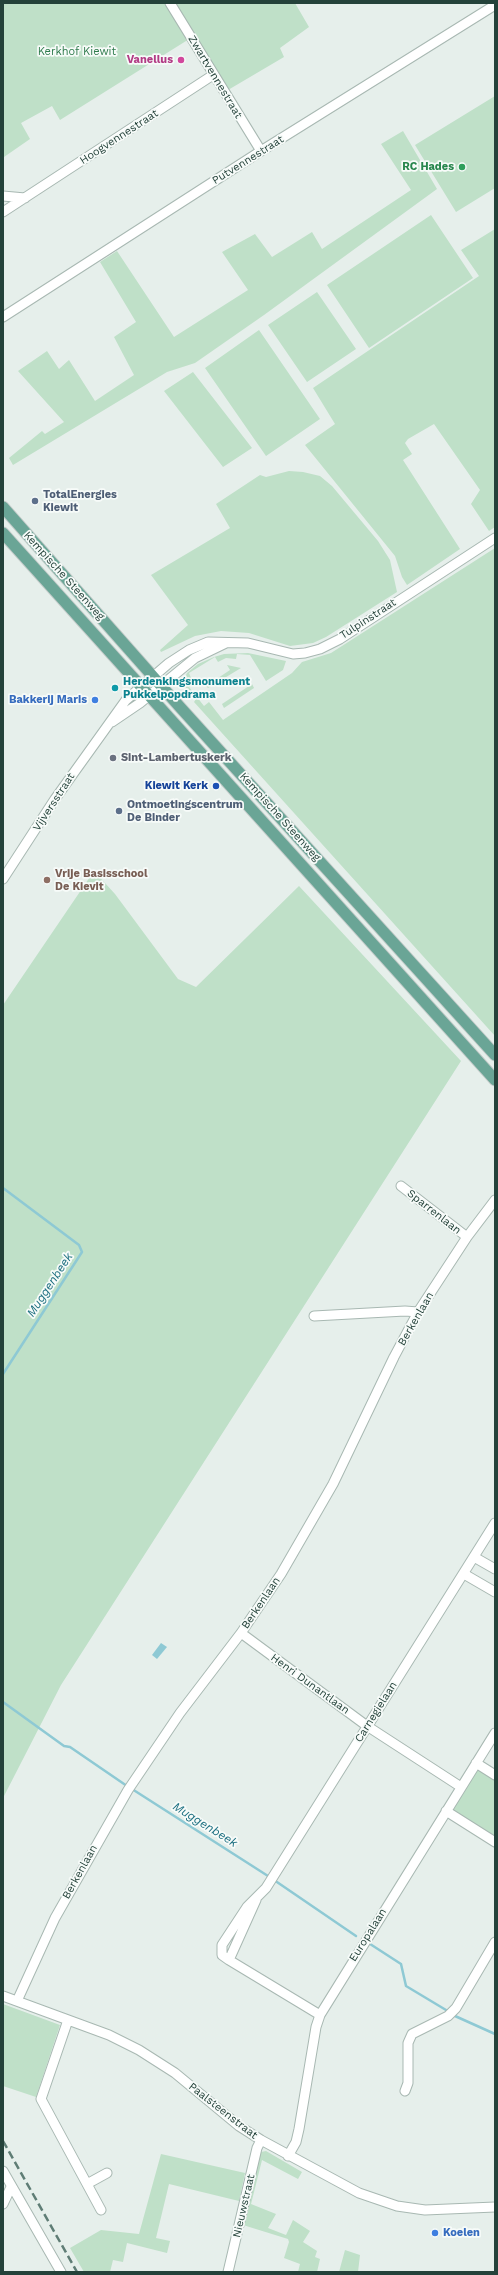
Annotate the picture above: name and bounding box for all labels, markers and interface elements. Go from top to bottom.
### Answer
street label: Zwartvennestraat [185,33,245,121]
park label: Kerkhof Kiewit [38,45,116,59]
place label: Vanellus [127,53,173,67]
marker: Vanellus [176,55,186,65]
street label: Hoogvennestraat [77,107,161,167]
street label: Putvennestraat [210,133,286,187]
place label: RC Hades [402,160,454,174]
marker: RC Hades [457,162,467,172]
place label: TotalEnergies Kiewit [43,488,117,514]
marker: TotalEnergies Kiewit [30,496,40,506]
street label: Kempische Steenweg [21,529,107,623]
street label: Tulpinstraat [337,596,399,642]
place label: Herdenkingsmonument Pukkelpopdrama [123,675,250,701]
marker: Herdenkingsmonument Pukkelpopdrama [110,683,120,693]
place label: Bakkerij Maris [9,693,87,707]
marker: Bakkerij Maris [90,695,100,705]
place label: Sint-Lambertuskerk [121,751,232,765]
marker: Sint-Lambertuskerk [108,753,118,763]
street label: Vijversstraat [30,770,78,834]
street label: Kempische Steenweg [237,770,323,864]
place label: Kiewit Kerk [145,779,208,793]
marker: Kiewit Kerk [211,781,221,791]
place label: Ontmoetingscentrum De Binder [127,798,243,824]
marker: Ontmoetingscentrum De Binder [114,806,124,816]
place label: Vrije Basisschool De Kievit [55,867,147,893]
marker: Vrije Basisschool De Kievit [42,875,52,885]
street label: Sparrenlaan [404,1187,464,1237]
water label: Muggenbeek [24,1250,76,1320]
street label: Berkenlaan [395,1290,437,1348]
street label: Berkenlaan [239,1575,283,1631]
street label: Henri Dunantlaan [268,1651,352,1717]
street label: Carnegielaan [352,1679,400,1745]
water label: Muggenbeek [170,1799,240,1851]
street label: Berkenlaan [60,1843,100,1901]
street label: Europalaan [346,1906,390,1964]
street label: Paalsteenstraat [186,2080,260,2142]
street label: Nieuwstraat [230,2173,258,2239]
place label: Koelen [443,2226,480,2240]
marker: Koelen [430,2228,440,2238]

